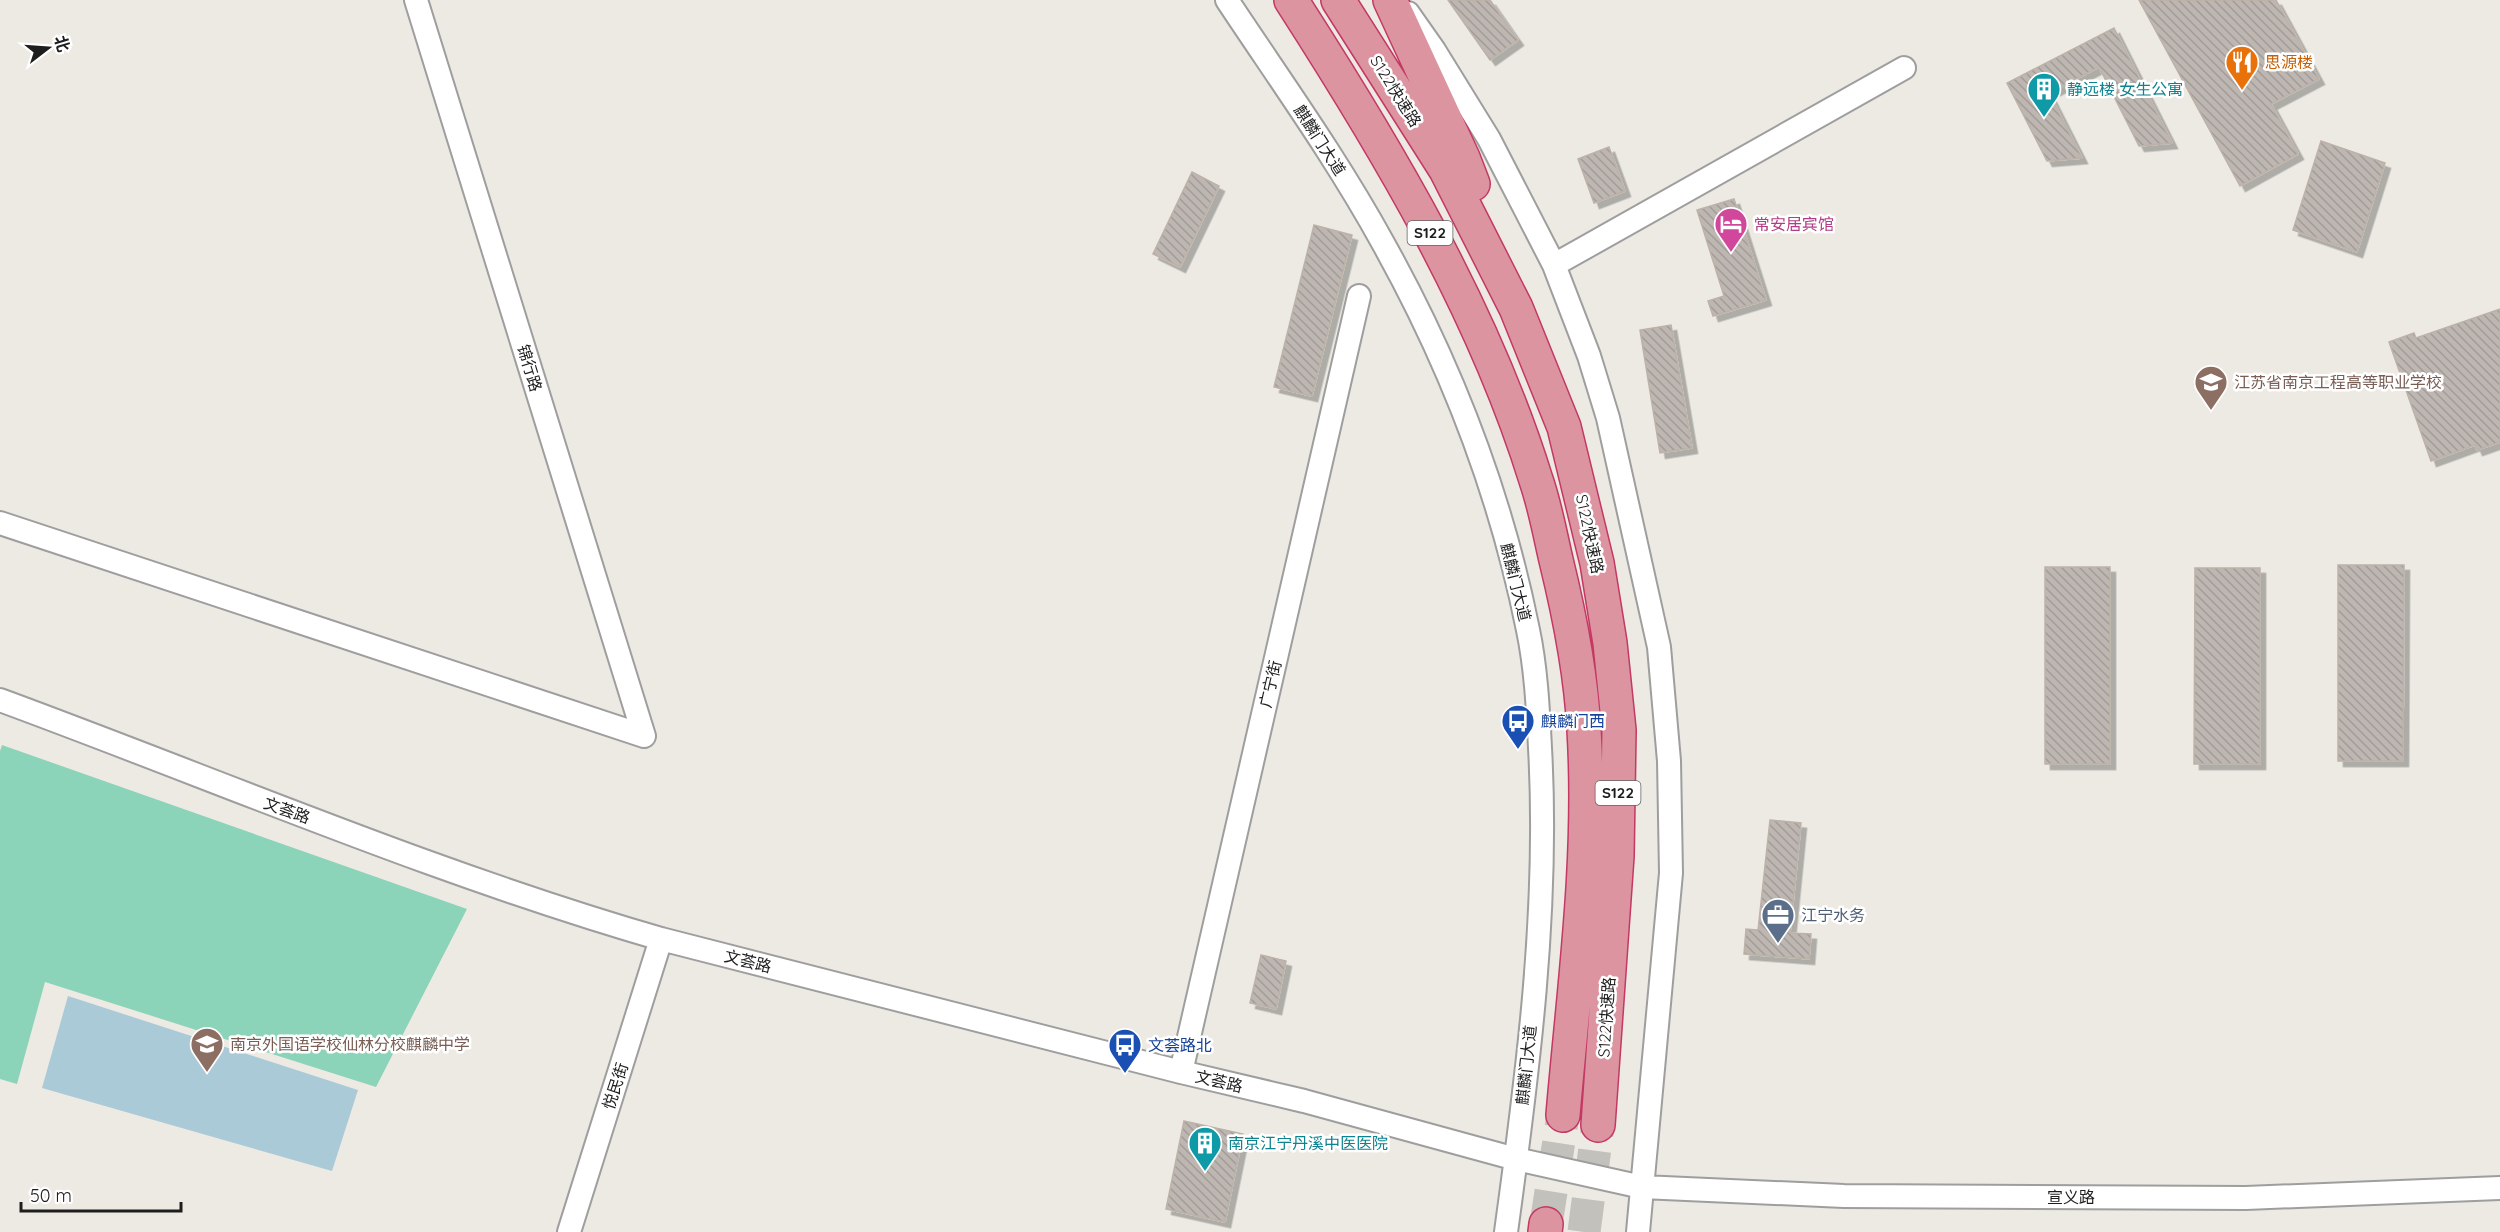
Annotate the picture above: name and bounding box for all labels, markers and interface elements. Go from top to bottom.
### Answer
north arrow [18,18,78,78]
text: 北 [50,33,74,54]
restaurant icon: 思源楼 [2224,44,2260,91]
street label: S122快速路 [1366,52,1426,130]
place label: 思源楼 [2265,52,2313,72]
building icon: 静远楼 女生公寓 [2026,71,2062,118]
place label: 静远楼 女生公寓 [2067,79,2183,99]
street label: 麒麟门大道 [1290,101,1350,179]
hotel icon: 常安居宾馆 [1713,206,1749,253]
place label: 常安居宾馆 [1754,214,1834,234]
road number: S122 [1408,221,1452,245]
street label: 锦行路 [513,342,547,394]
school or university icon: 江苏省南京工程高等职业学校 [2193,364,2229,411]
place label: 江苏省南京工程高等职业学校 [2234,372,2442,392]
street label: S122快速路 [1572,492,1608,576]
street label: 麒麟门大道 [1497,541,1535,623]
street label: 广宁街 [1255,658,1285,710]
bus stop icon: 麒麟门西 [1500,703,1536,750]
place label: 麒麟门西 [1541,711,1605,731]
road number: S122 [1596,781,1640,805]
street label: 文荟路 [261,792,313,828]
office icon: 江宁水务 [1760,897,1796,944]
place label: 江宁水务 [1801,905,1865,925]
street label: 文荟路 [722,945,774,977]
street label: S122快速路 [1593,976,1619,1058]
street label: 麒麟门大道 [1512,1024,1540,1106]
school or university icon: 南京外国语学校仙林分校麒麟中学 [189,1026,225,1073]
bus stop icon: 文荟路北 [1107,1027,1143,1074]
place label: 南京外国语学校仙林分校麒麟中学 [230,1034,470,1054]
place label: 文荟路北 [1148,1035,1212,1055]
street label: 悦民街 [598,1060,632,1112]
street label: 文荟路 [1193,1066,1245,1096]
building icon: 南京江宁丹溪中医医院 [1187,1125,1223,1172]
place label: 南京江宁丹溪中医医院 [1228,1133,1388,1153]
scale bar [21,1175,182,1213]
text: 50 m [30,1184,72,1207]
street label: 宣义路 [2047,1187,2095,1207]

